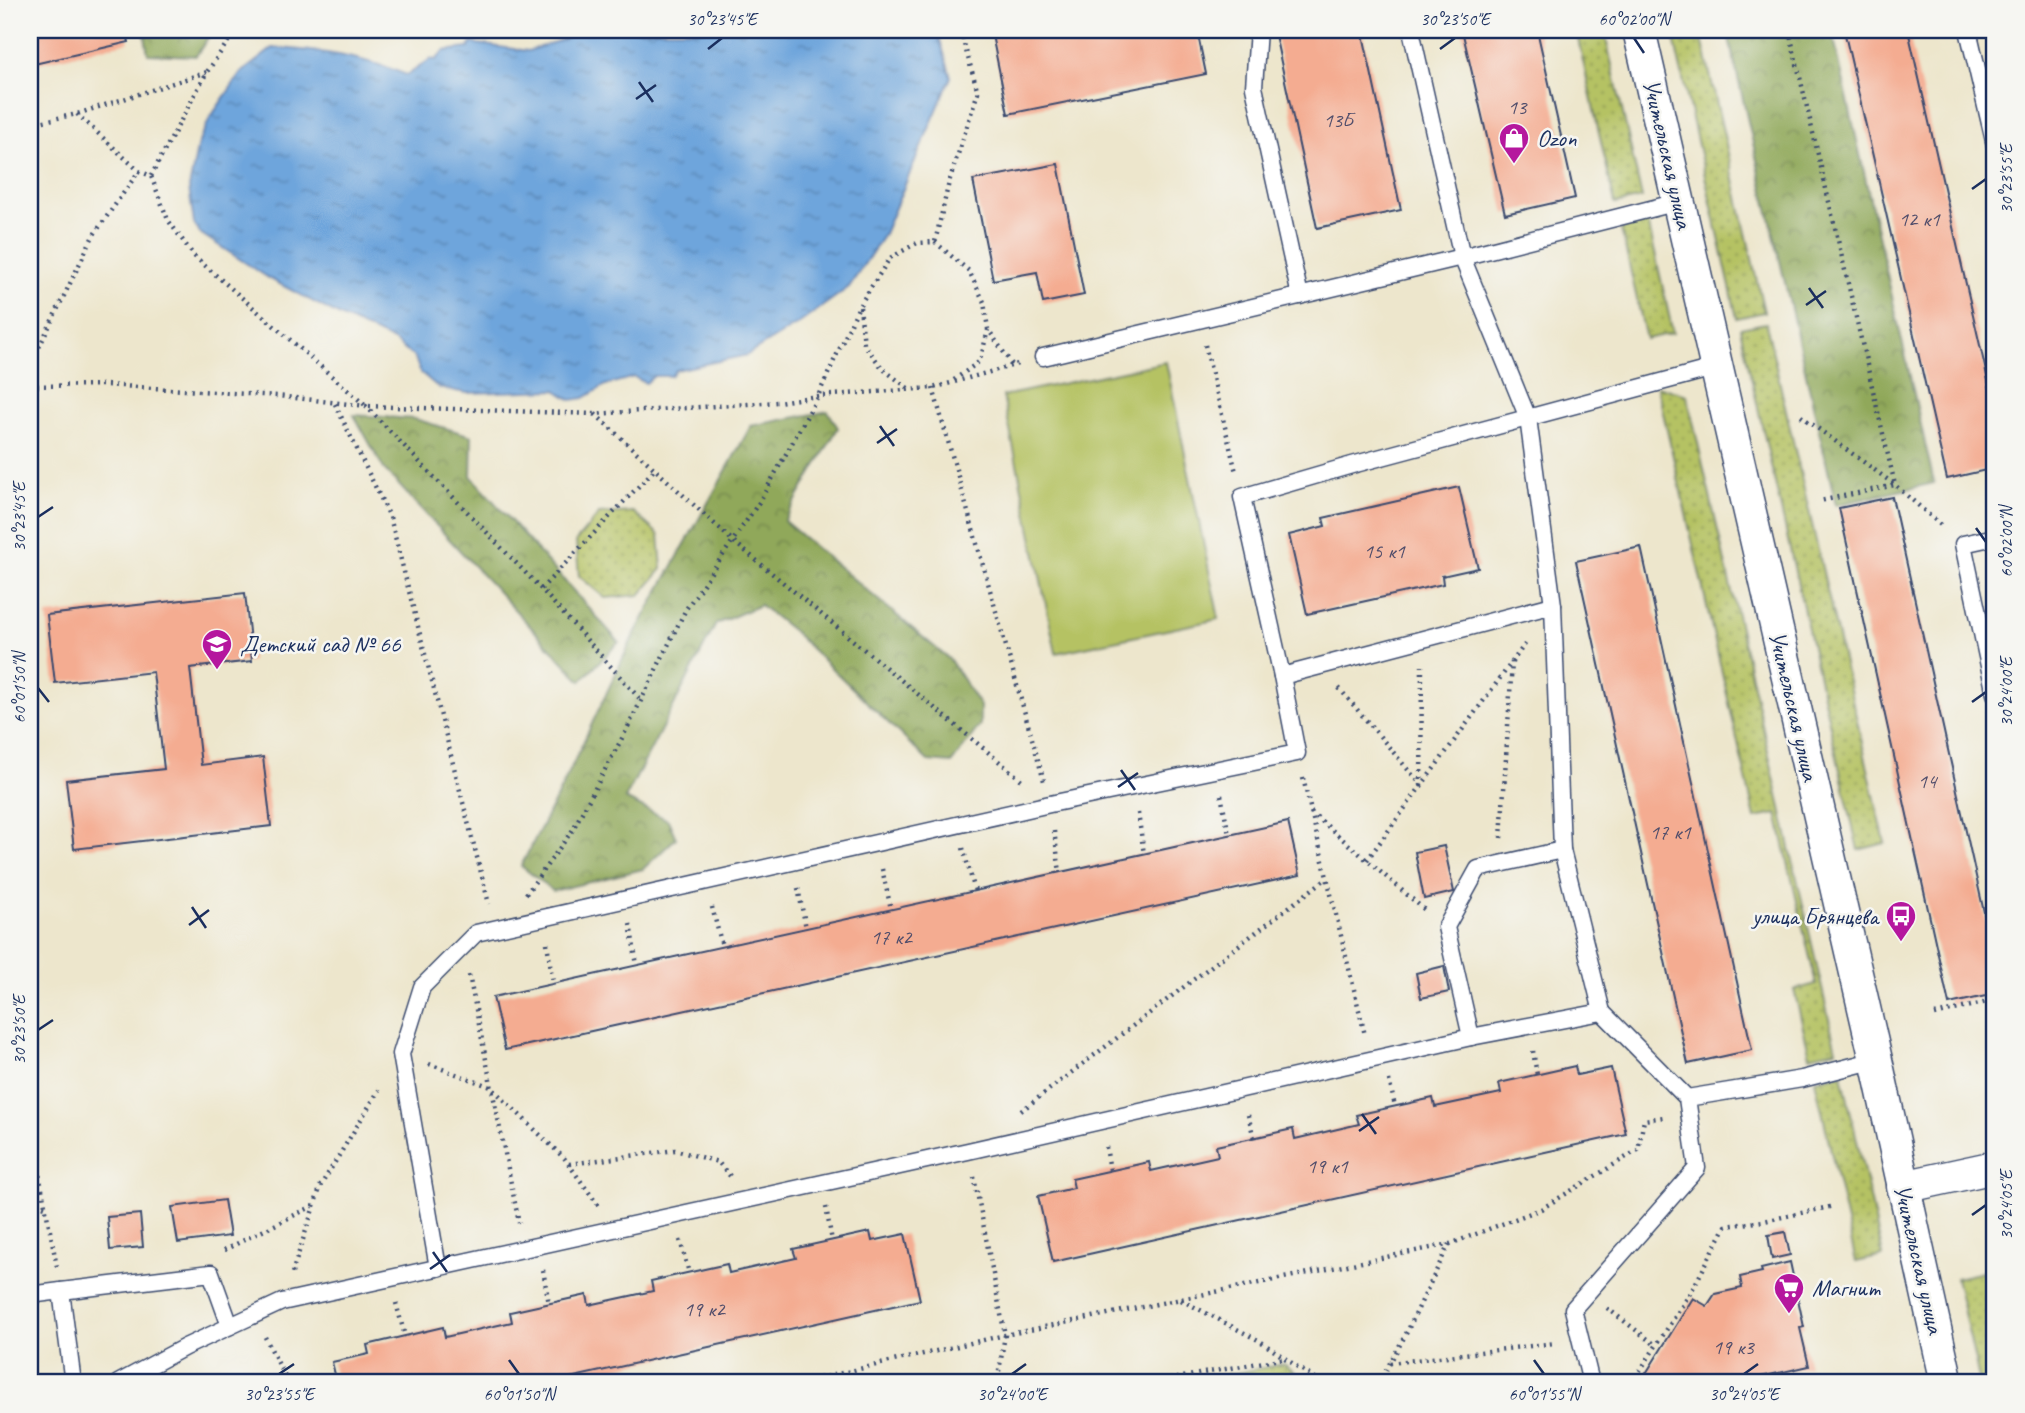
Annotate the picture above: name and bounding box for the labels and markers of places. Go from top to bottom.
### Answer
shop icon: Ozon [1497,121,1531,165]
place label: Ozon [1537,123,1577,153]
school or university icon: Детский сад № 66 [200,627,234,671]
place label: Детский сад № 66 [240,629,402,659]
bus stop icon: улица Брянцева [1884,899,1918,943]
place label: улица Брянцева [1750,901,1880,931]
supermarket icon: Магнит [1772,1271,1806,1315]
place label: Магнит [1812,1273,1881,1303]

